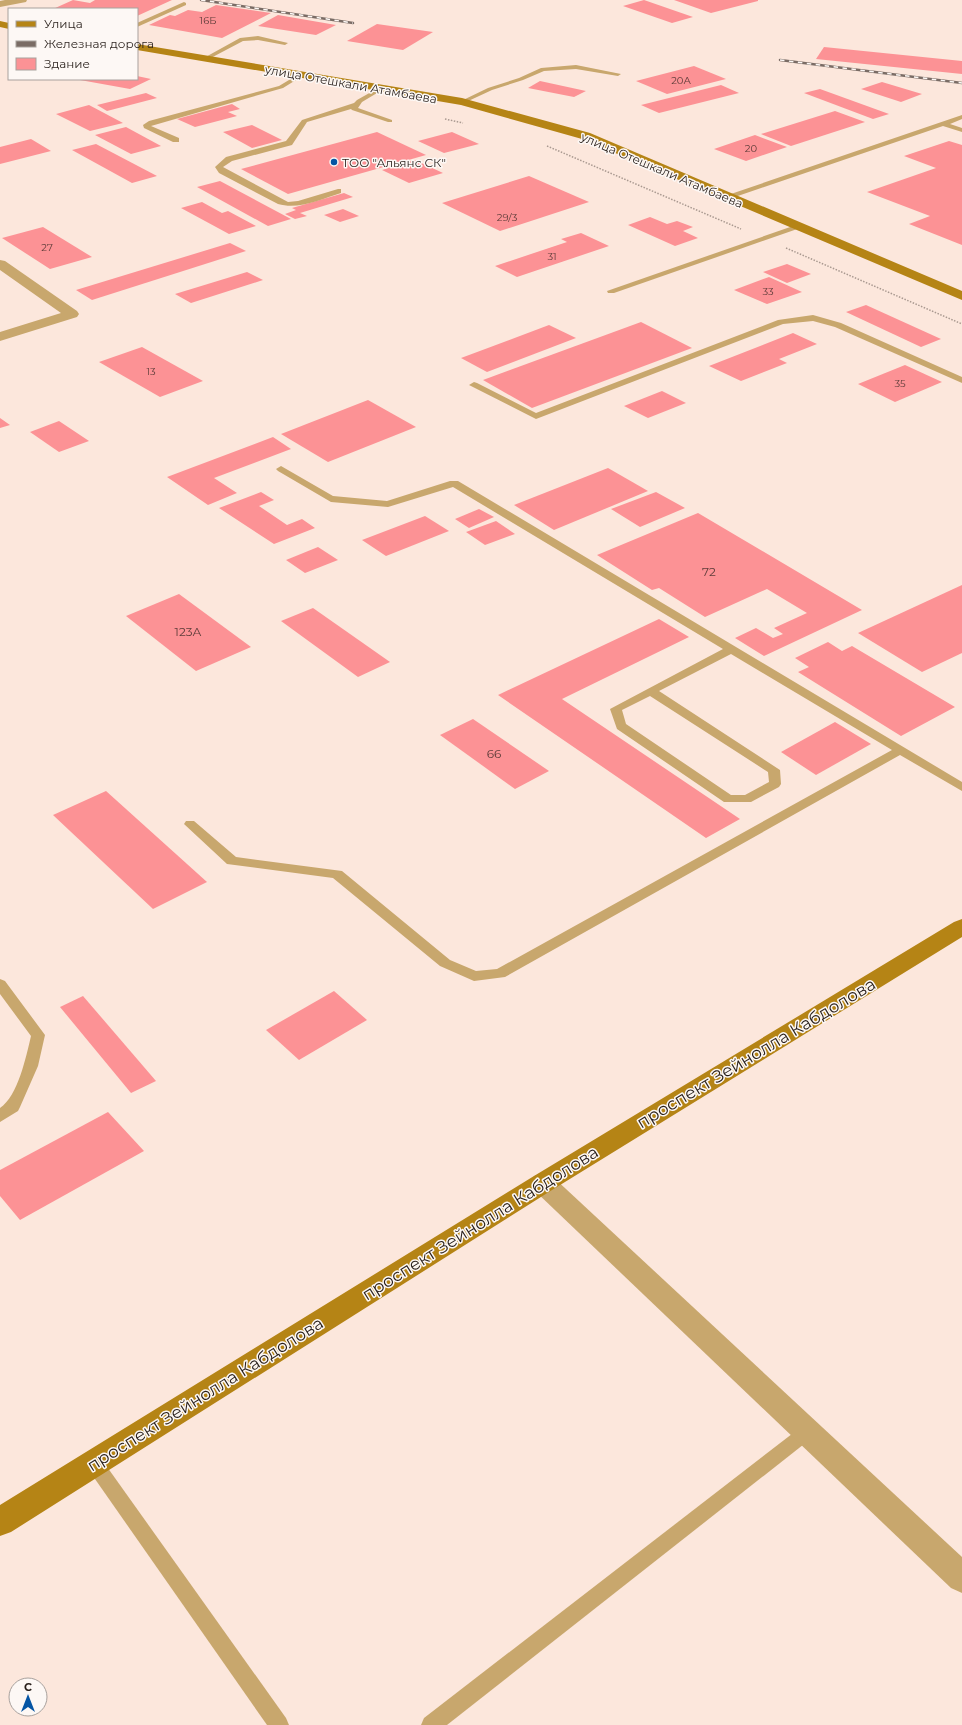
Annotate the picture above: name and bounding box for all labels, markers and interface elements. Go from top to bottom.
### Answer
legend [8,8,138,80]
house number: 16Б [200,14,216,27]
text: Улица [44,16,83,31]
text: Железная дорога [44,36,154,51]
text: Здание [44,56,90,71]
street label: улица Отешкали Атамбаева [263,61,438,107]
house number: 20А [671,74,691,87]
street label: улица Отешкали Атамбаева [578,129,745,211]
house number: 20 [745,142,758,155]
place label: ТОО "Альянс СК" [342,155,446,170]
marker: ТОО "Альянс СК" [329,157,339,167]
house number: 29/3 [497,211,518,224]
house number: 27 [41,241,53,254]
house number: 31 [547,250,557,263]
house number: 33 [762,285,774,298]
house number: 13 [146,365,156,378]
house number: 35 [894,377,906,390]
house number: 72 [702,564,716,579]
house number: 123А [175,624,202,639]
house number: 66 [487,746,501,761]
street label: проспект Зейнолла Кабдолова [633,974,879,1132]
street label: проспект Зейнолла Кабдолова [358,1142,602,1304]
street label: проспект Зейнолла Кабдолова [83,1313,327,1475]
north arrow [8,1677,48,1717]
text: С [24,1680,32,1694]

